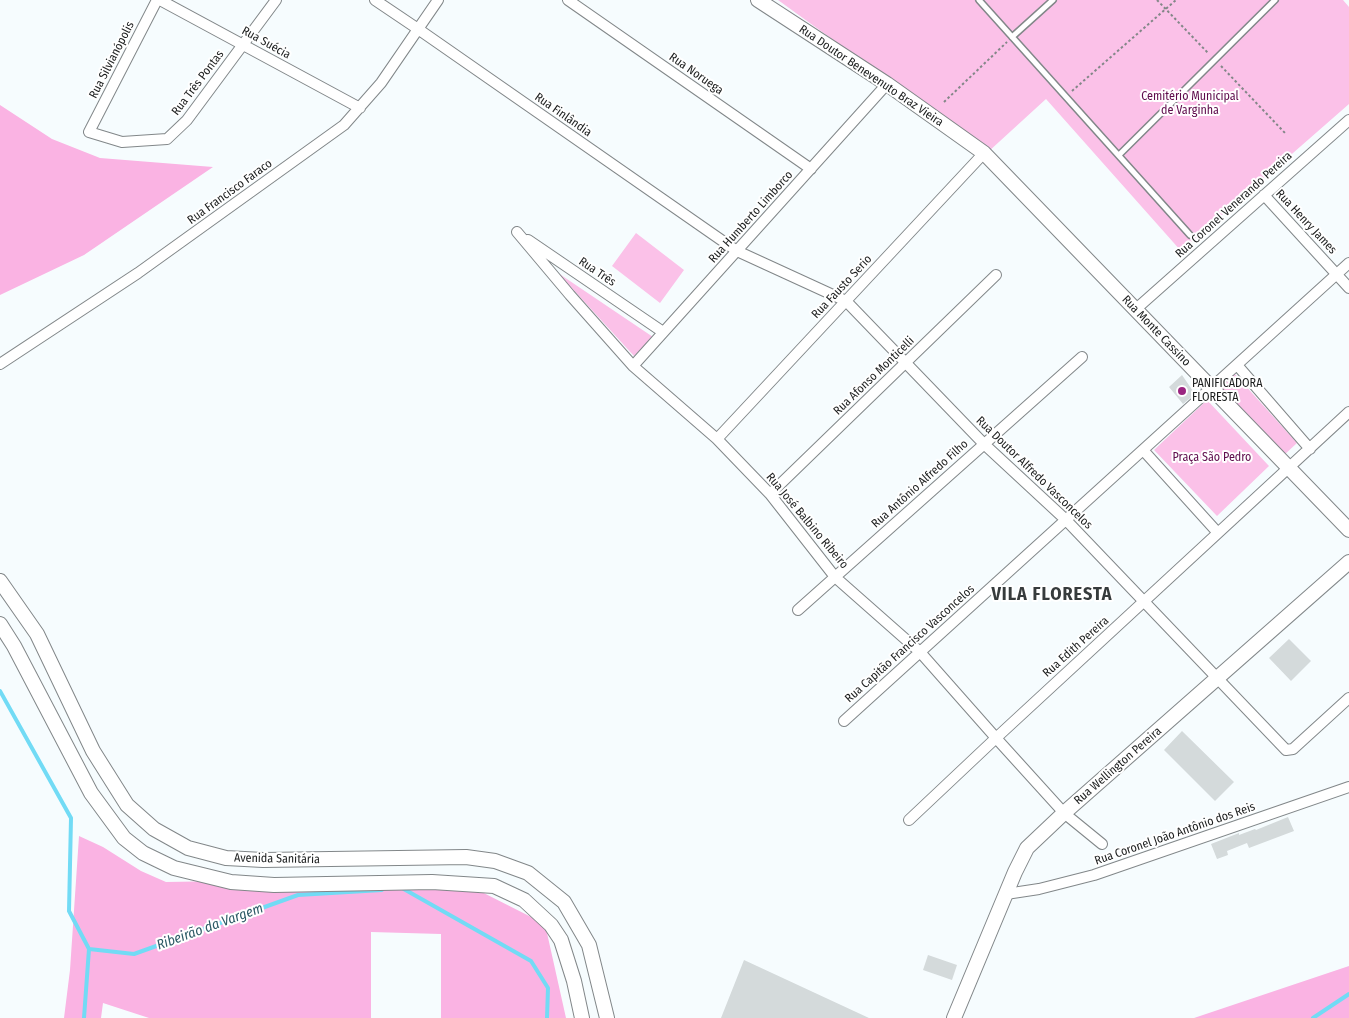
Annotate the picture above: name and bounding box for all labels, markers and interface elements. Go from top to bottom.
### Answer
street label: Rua Silvianópolis [86,19,138,101]
street label: Rua Doutor Benevenuto Braz Vieira [796,22,946,130]
street label: Rua Suécia [239,24,293,62]
street label: Rua Três Pontas [169,48,227,118]
street label: Rua Noruega [666,50,726,98]
street label: Rua Finlândia [532,90,594,140]
park label: Cemitério Municipal de Varginha [1141,90,1239,118]
street label: Rua Coronel Venerando Pereira [1173,149,1295,261]
street label: Rua Francisco Faraco [185,156,275,228]
street label: Rua Humberto Limborco [706,168,796,266]
street label: Rua Henry James [1272,187,1340,257]
street label: Rua Fausto Serio [809,252,875,322]
street label: Rua Três [576,254,618,290]
street label: Rua Monte Cassino [1119,293,1193,369]
street label: Rua Afonso Monticelli [831,334,917,418]
place label: PANIFICADORA FLORESTA [1192,377,1262,405]
marker: PANIFICADORA FLORESTA [1176,385,1188,397]
street label: Rua Doutor Alfredo Vasconcelos [973,414,1095,532]
street label: Rua Antônio Alfredo Filho [869,437,971,531]
park label: Praça São Pedro [1173,451,1251,465]
street label: Rua José Balbino Ribeiro [763,470,851,572]
street label: Rua Capitão Francisco Vasconcelos [842,582,978,706]
district label: VILA FLORESTA [990,584,1114,606]
street label: Rua Edith Pereira [1040,614,1112,680]
street label: Rua Wellington Pereira [1071,724,1165,808]
street label: Rua Coronel João Antônio dos Reis [1093,800,1257,868]
street label: Avenida Sanitária [234,851,320,867]
water label: Ribeirão da Vargem [155,900,265,954]

